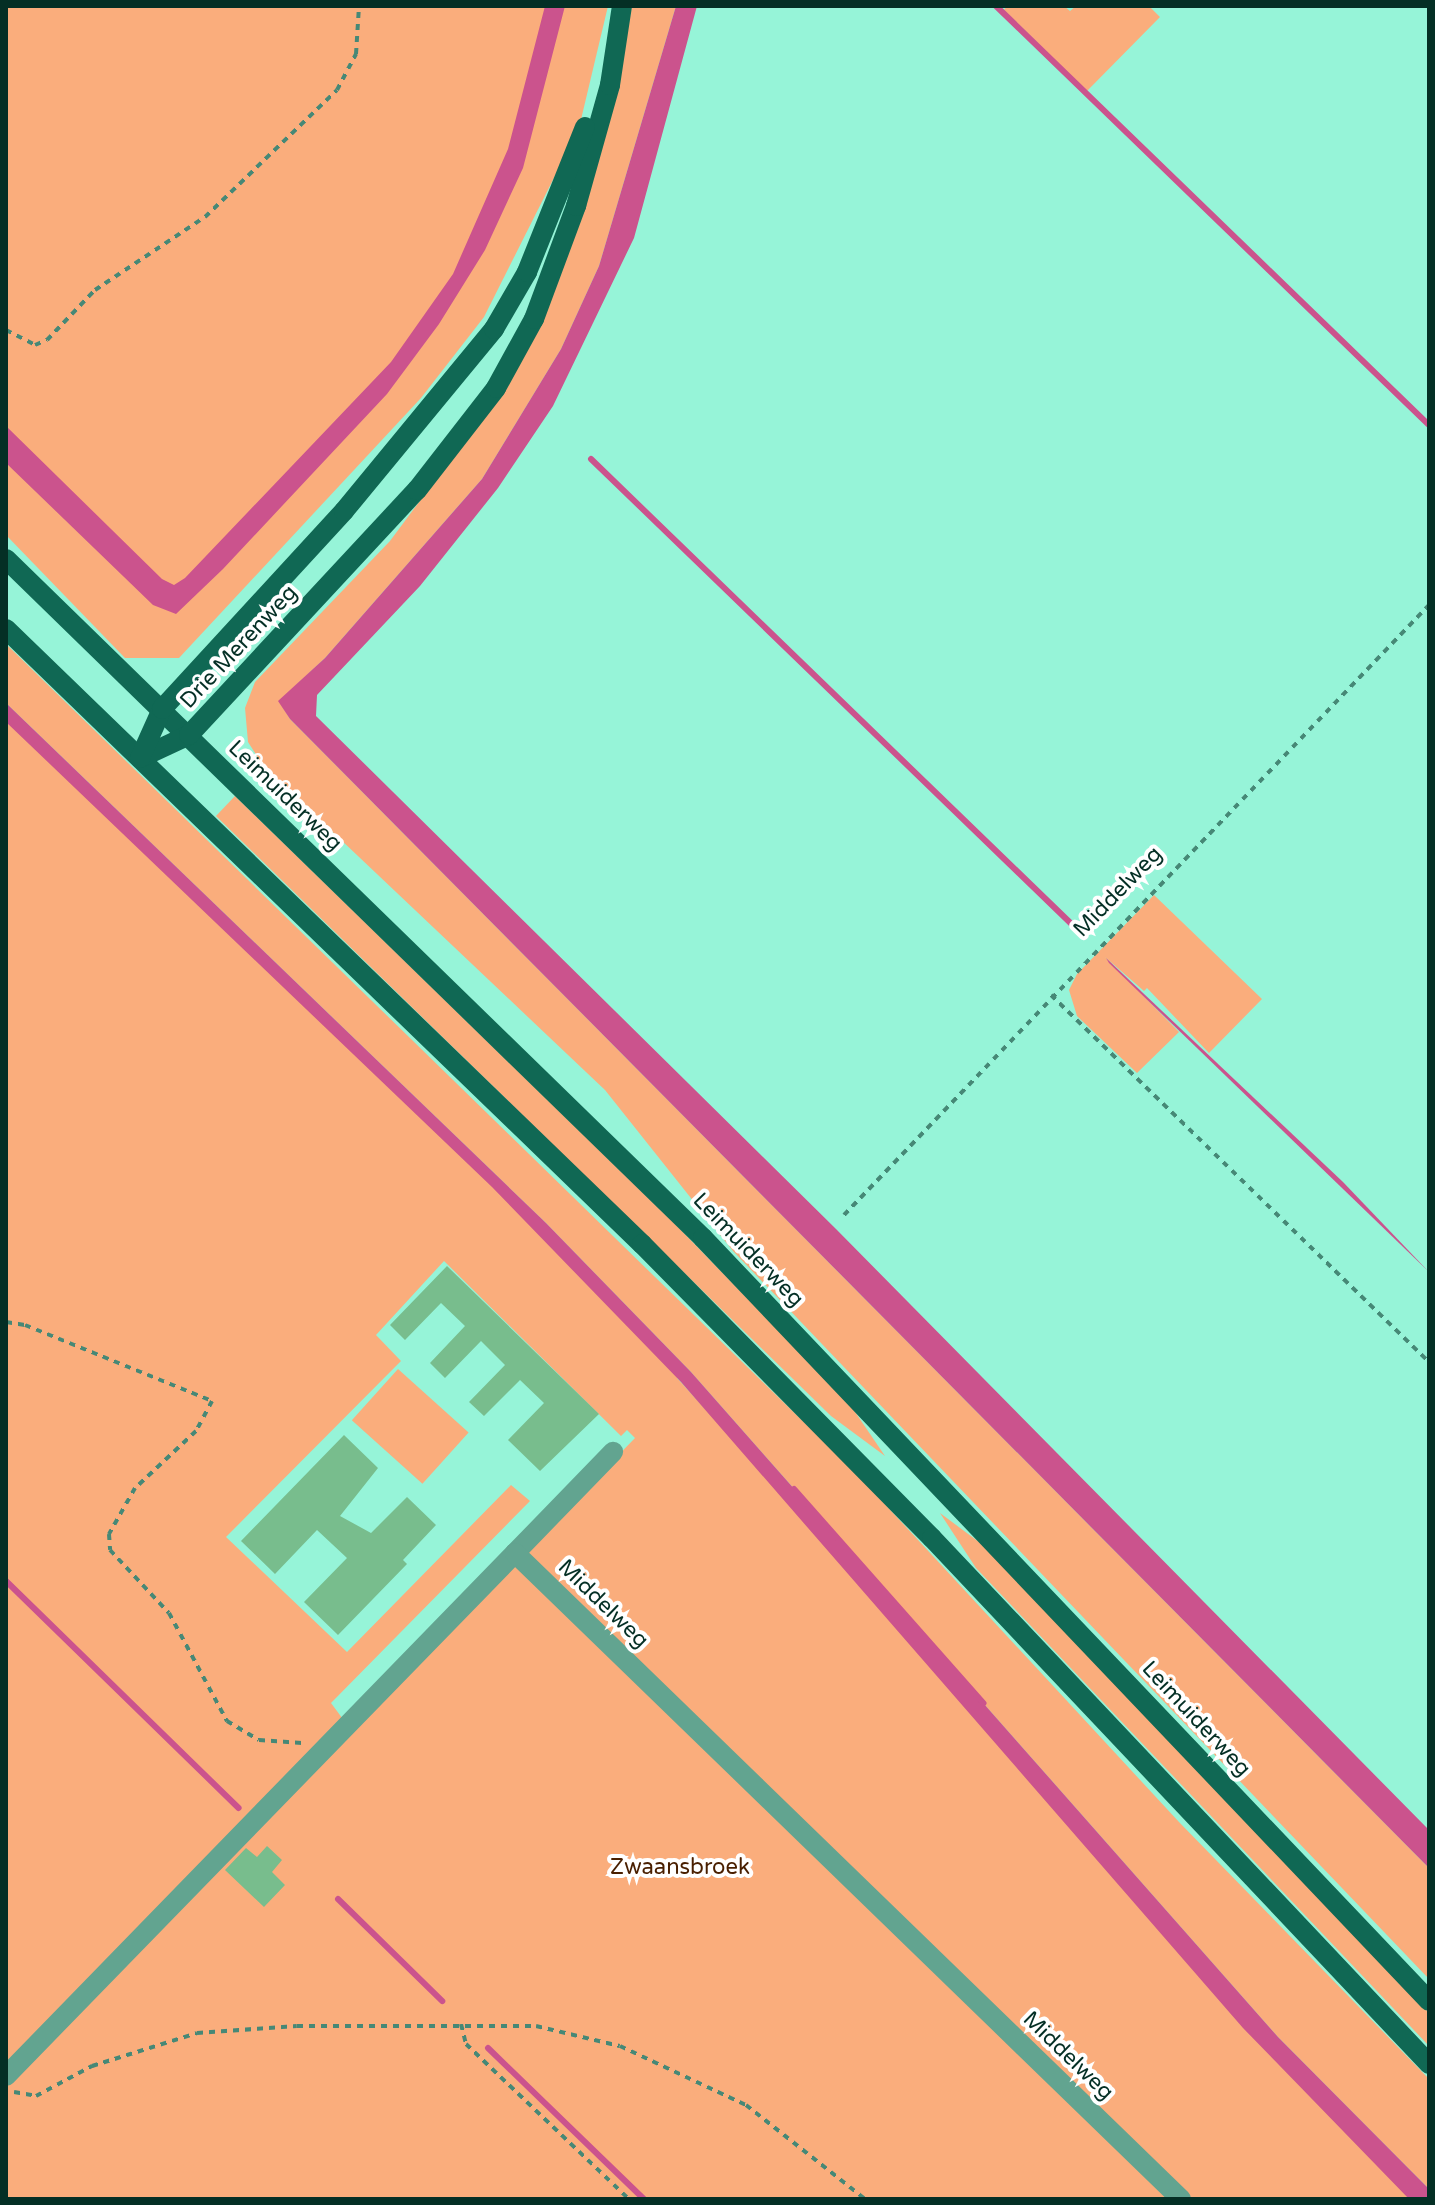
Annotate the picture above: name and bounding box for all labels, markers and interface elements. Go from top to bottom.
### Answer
street label: Drie Merenweg [175,580,303,714]
street label: Leimuiderweg [223,735,347,857]
street label: Middelweg [1068,841,1168,943]
street label: Leimuiderweg [687,1188,809,1312]
street label: Middelweg [552,1554,654,1654]
street label: Leimuiderweg [1136,1656,1256,1782]
park label: Zwaansbroek [610,1855,750,1881]
street label: Middelweg [1017,2006,1119,2106]

